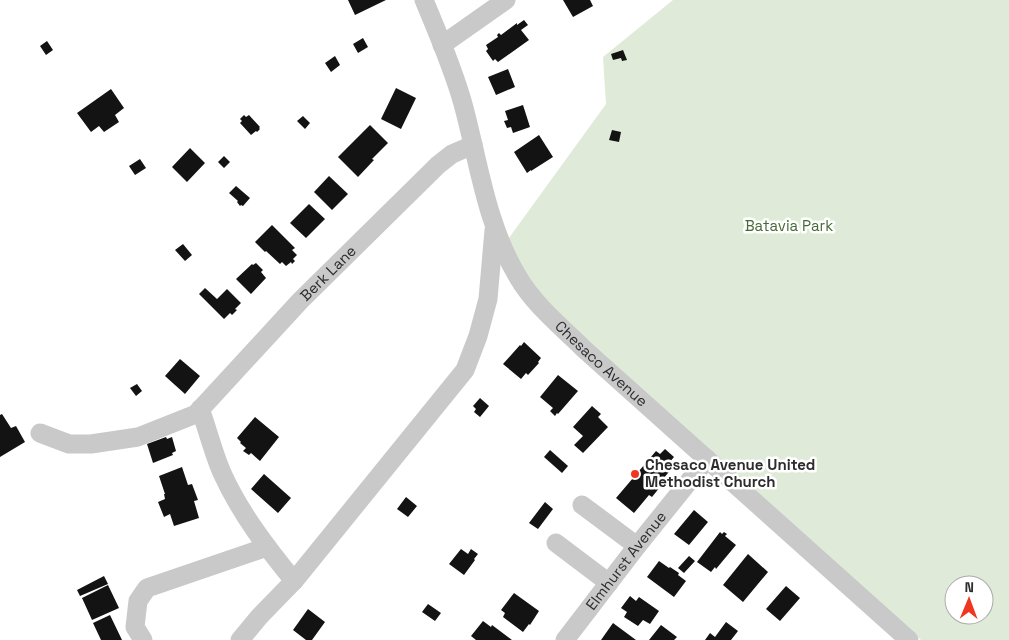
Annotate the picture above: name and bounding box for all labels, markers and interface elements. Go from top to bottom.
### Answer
park label: Batavia Park [745,216,833,235]
street label: Berk Lane [296,241,360,305]
street label: Chesaco Avenue [551,316,652,411]
place label: Chesaco Avenue United Methodist Church [645,455,815,491]
marker: Chesaco Avenue United Methodist Church [629,468,641,480]
street label: Elmhurst Avenue [581,507,670,614]
north arrow [944,575,994,625]
text: N [964,578,974,596]

